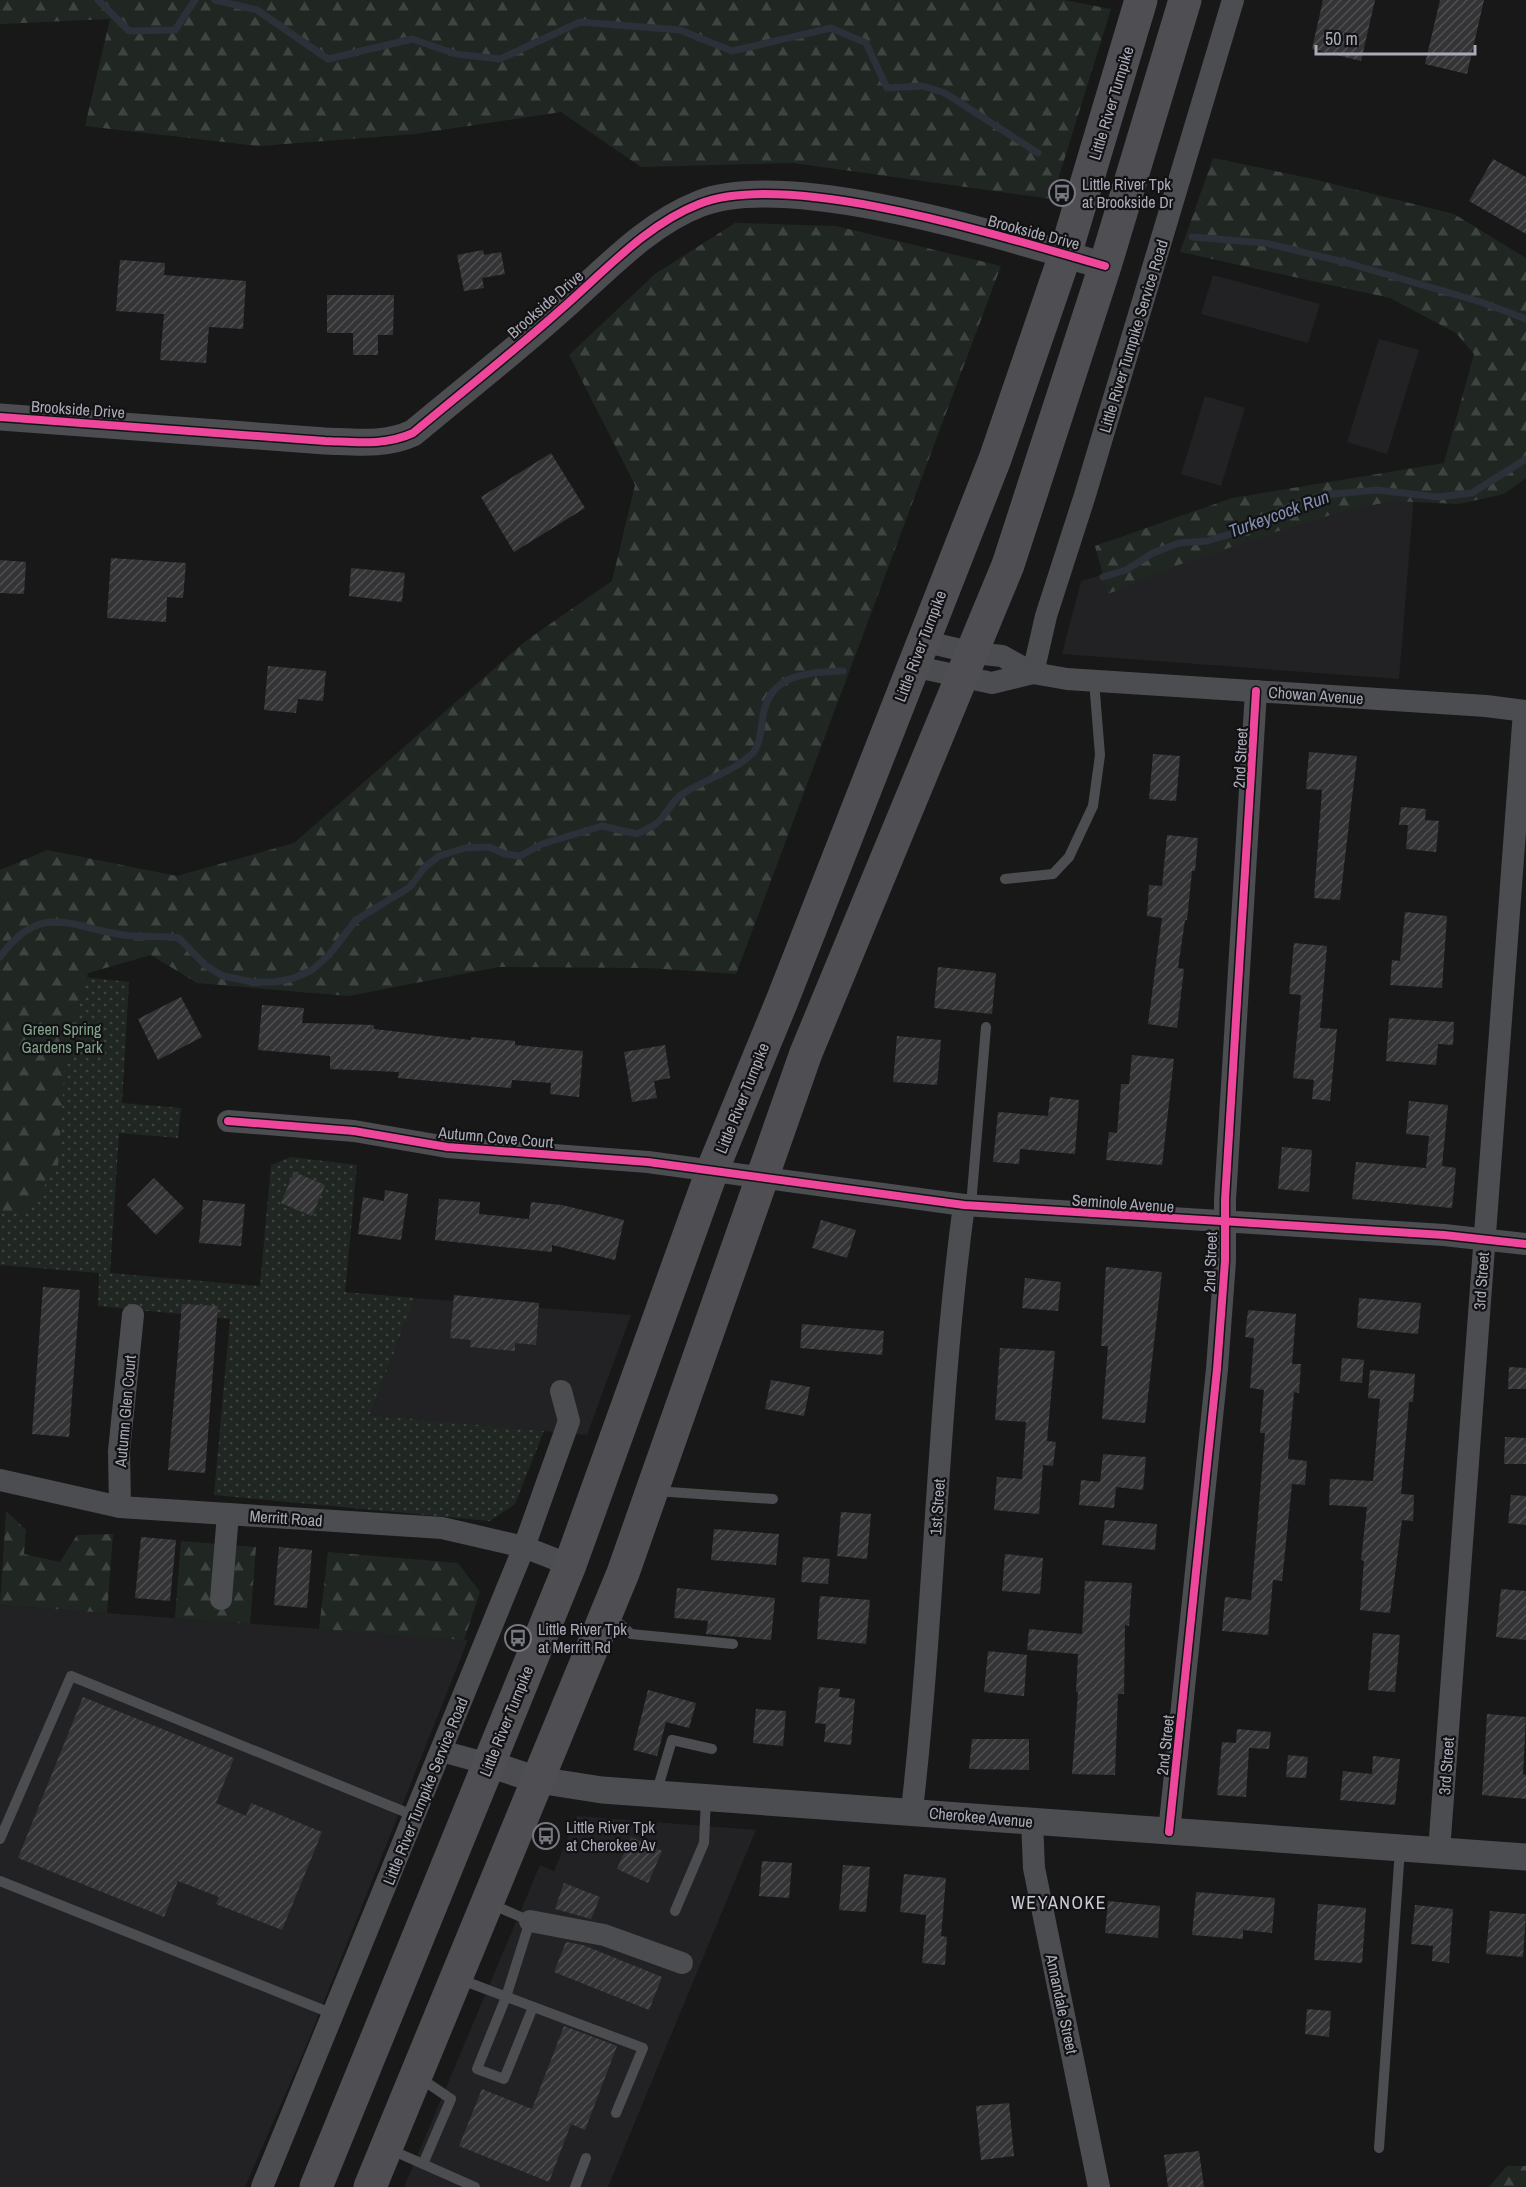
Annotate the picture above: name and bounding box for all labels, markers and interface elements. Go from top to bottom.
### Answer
scale bar [1316,18,1475,56]
text: 50 m [1325,26,1358,51]
street label: Little River Turnpike [1083,44,1139,162]
place label: Little River Tpk at Brookside Dr [1082,173,1174,213]
bus stop icon: Little River Tpk at Brookside Dr [1047,178,1077,208]
street label: Brookside Drive [986,209,1082,255]
street label: Little River Turnpike Service Road [1093,237,1173,435]
street label: Brookside Drive [502,265,588,343]
street label: Brookside Drive [30,395,126,423]
water label: Turkeycock Run [1225,484,1333,543]
street label: Little River Turnpike [889,587,951,705]
street label: Chowan Avenue [1268,681,1364,709]
street label: 2nd Street [1227,727,1253,789]
park label: Green Spring Gardens Park [22,1018,103,1058]
street label: Little River Turnpike [710,1039,774,1157]
street label: Autumn Cove Court [437,1121,555,1153]
street label: Seminole Avenue [1071,1188,1175,1218]
street label: 2nd Street [1198,1231,1222,1293]
street label: 3rd Street [1468,1251,1494,1311]
street label: Autumn Glen Court [109,1354,141,1469]
street label: 1st Street [924,1478,950,1536]
street label: Merritt Road [249,1504,323,1532]
place label: Little River Tpk at Merritt Rd [538,1618,627,1658]
bus stop icon: Little River Tpk at Merritt Rd [503,1623,533,1653]
street label: Little River Turnpike [474,1662,538,1780]
street label: Little River Turnpike Service Road [377,1694,473,1888]
street label: 2nd Street [1151,1713,1179,1776]
street label: 3rd Street [1433,1736,1459,1796]
street label: Cherokee Avenue [928,1802,1034,1832]
place label: Little River Tpk at Cherokee Av [566,1816,656,1856]
bus stop icon: Little River Tpk at Cherokee Av [531,1821,561,1851]
district label: WEYANOKE [1011,1890,1107,1915]
street label: Annandale Street [1040,1951,1083,2056]

